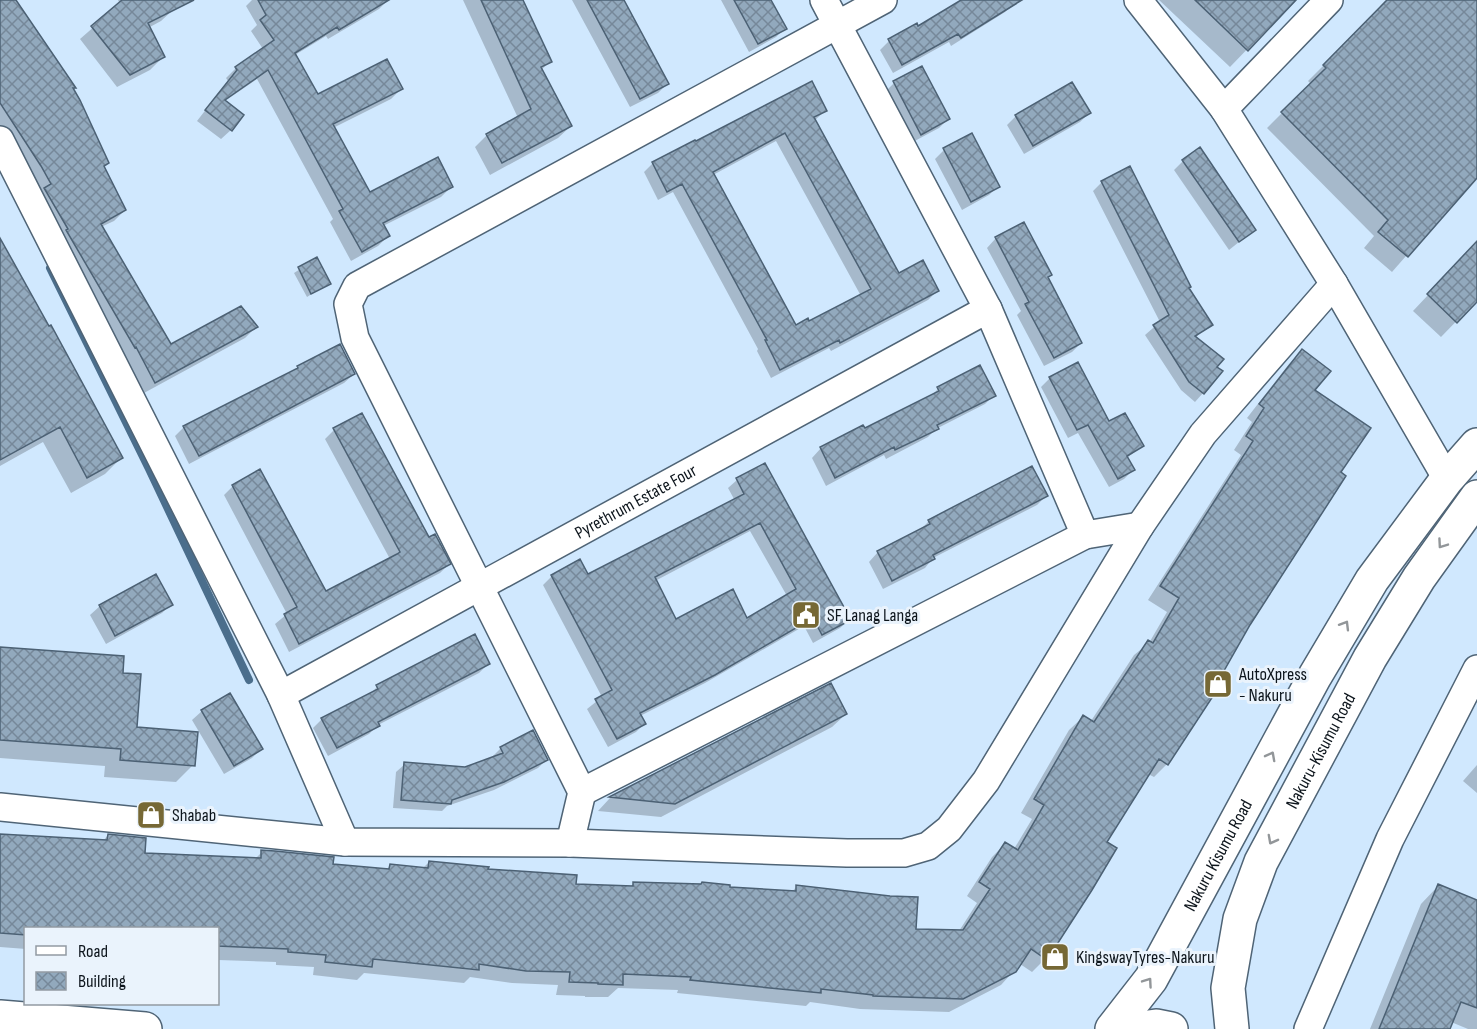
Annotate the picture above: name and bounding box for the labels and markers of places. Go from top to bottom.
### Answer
public building icon: SF Lanag Langa [790,599,822,631]
place label: SF Lanag Langa [827,605,918,626]
place label: AutoXpress - Nakuru [1238,664,1307,706]
shop icon: AutoXpress - Nakuru [1202,668,1234,700]
shop icon: Shabab [135,799,167,831]
place label: Shabab [172,805,216,826]
shop icon: KingswayTyres-Nakuru [1039,941,1071,973]
place label: KingswayTyres-Nakuru [1076,947,1214,968]

